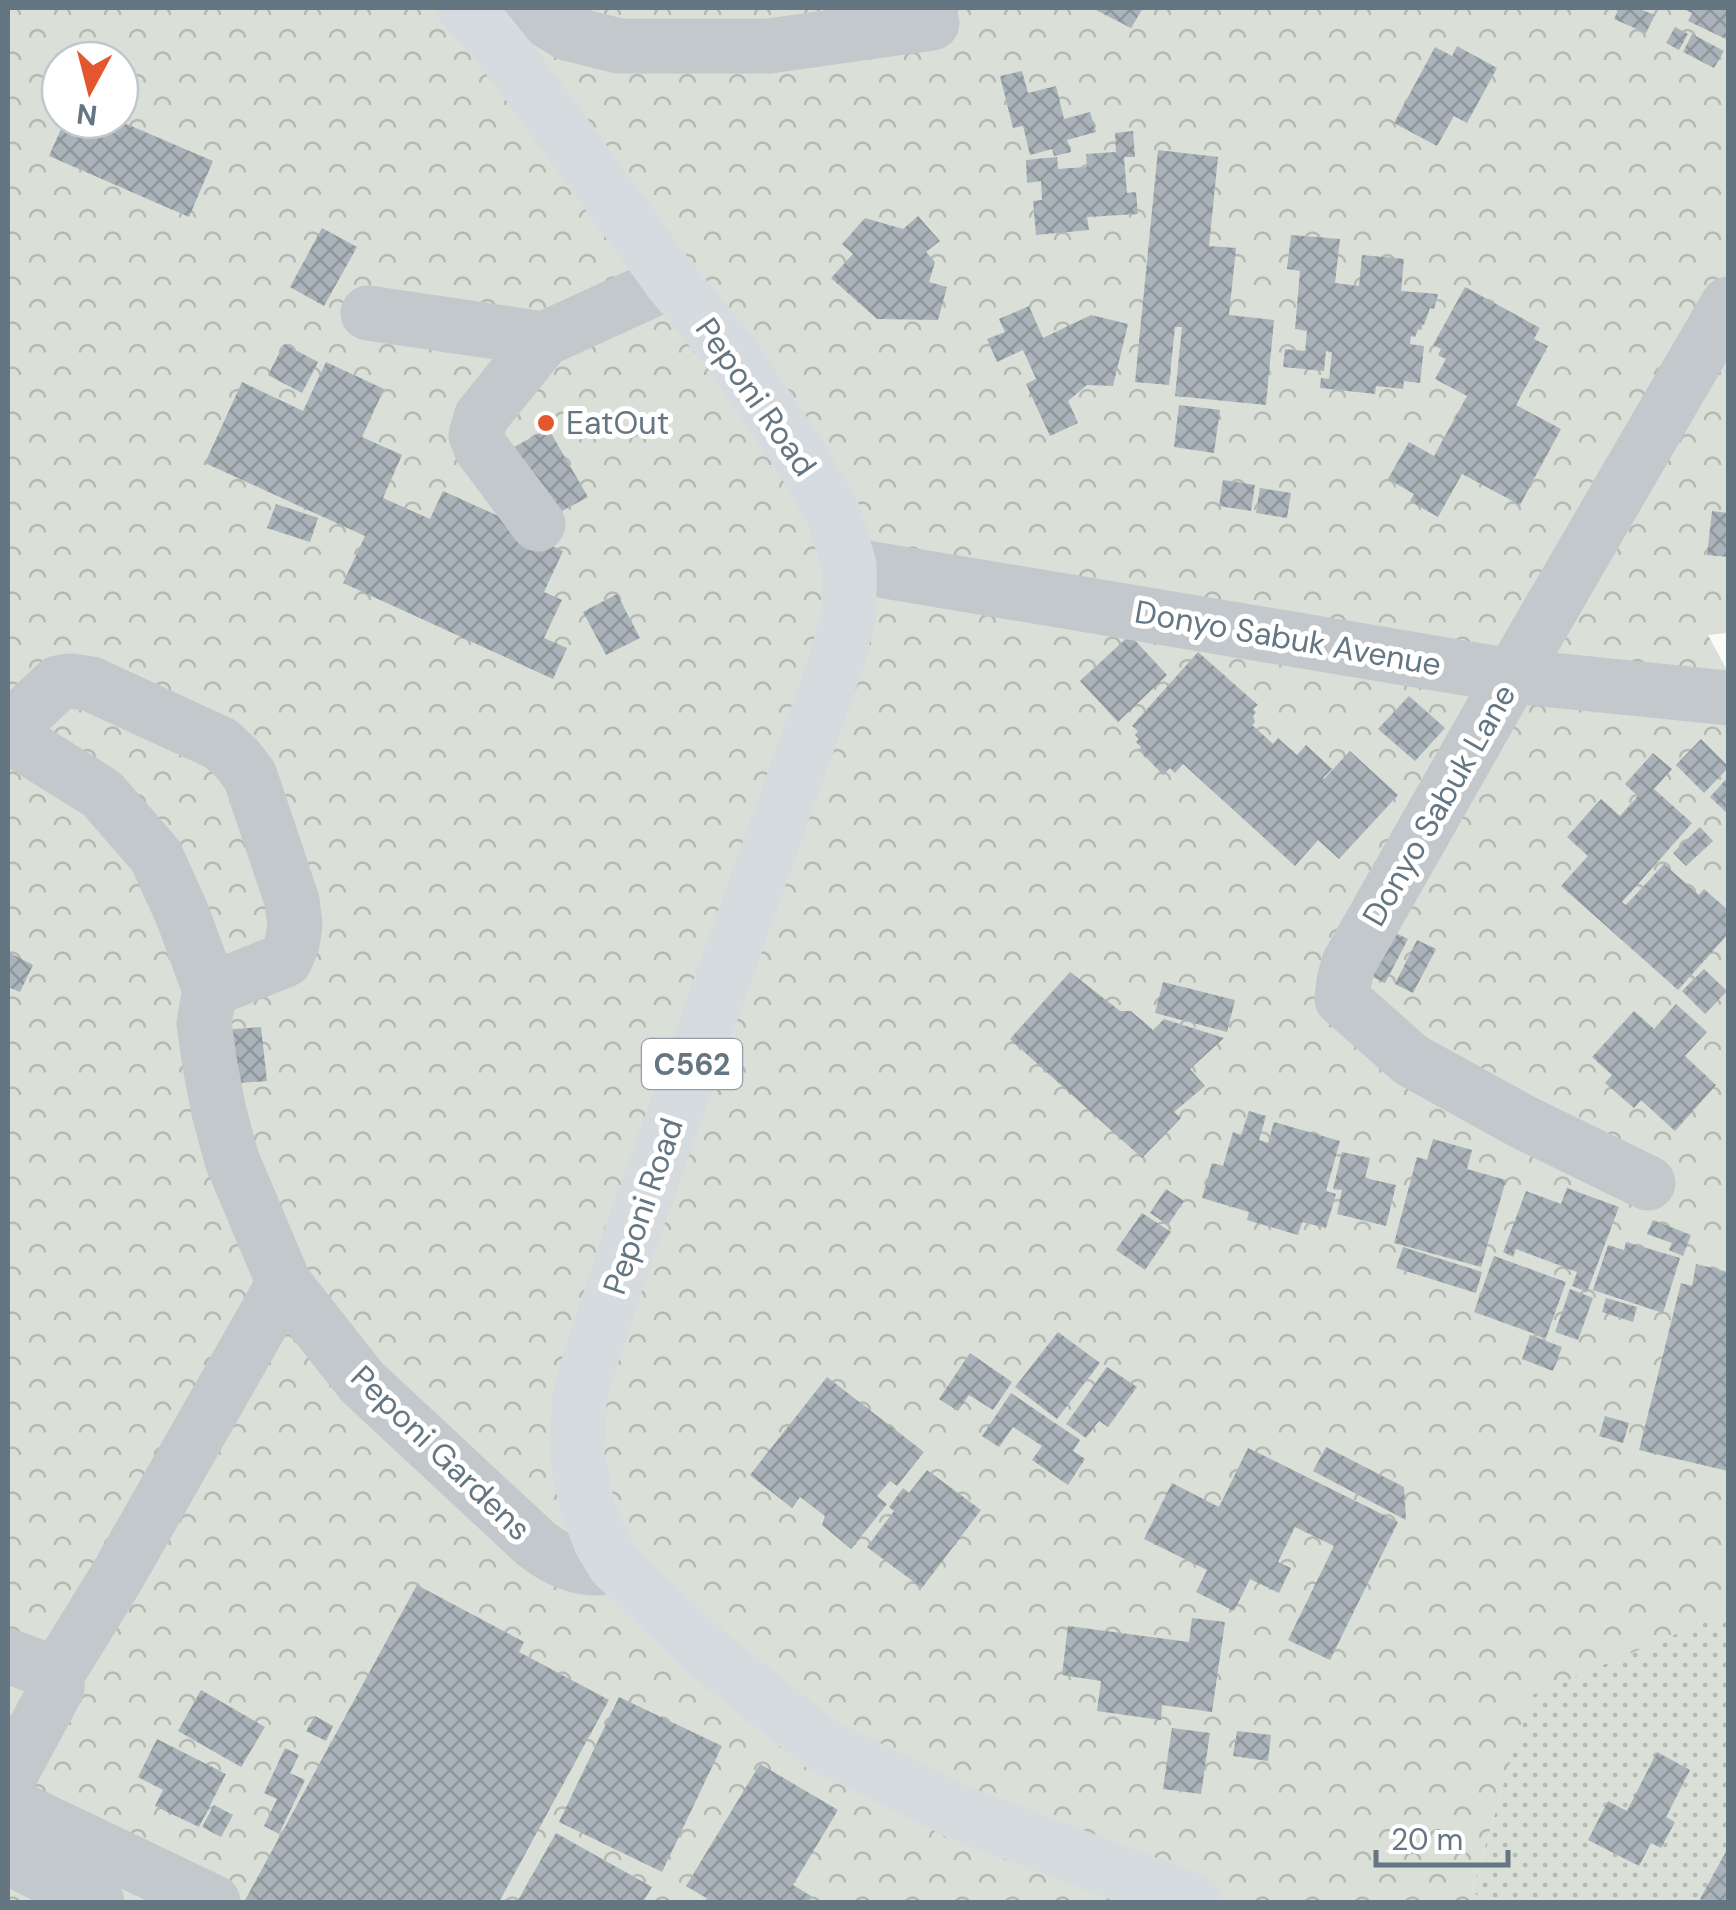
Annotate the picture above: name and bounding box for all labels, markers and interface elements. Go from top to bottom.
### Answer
north arrow [40,40,140,140]
text: N [75,95,99,134]
street label: Peponi Road [686,310,826,484]
place label: EatOut [566,402,669,444]
marker: EatOut [535,412,557,434]
street label: Donyo Sabuk Avenue [1132,590,1444,686]
street label: Donyo Sabuk Lane [1353,677,1525,933]
road number: C562 [642,1039,742,1089]
street label: Peponi Road [593,1112,693,1300]
street label: Peponi Gardens [342,1356,540,1550]
scale bar [1376,1805,1508,1867]
text: 20 m [1391,1820,1463,1859]

